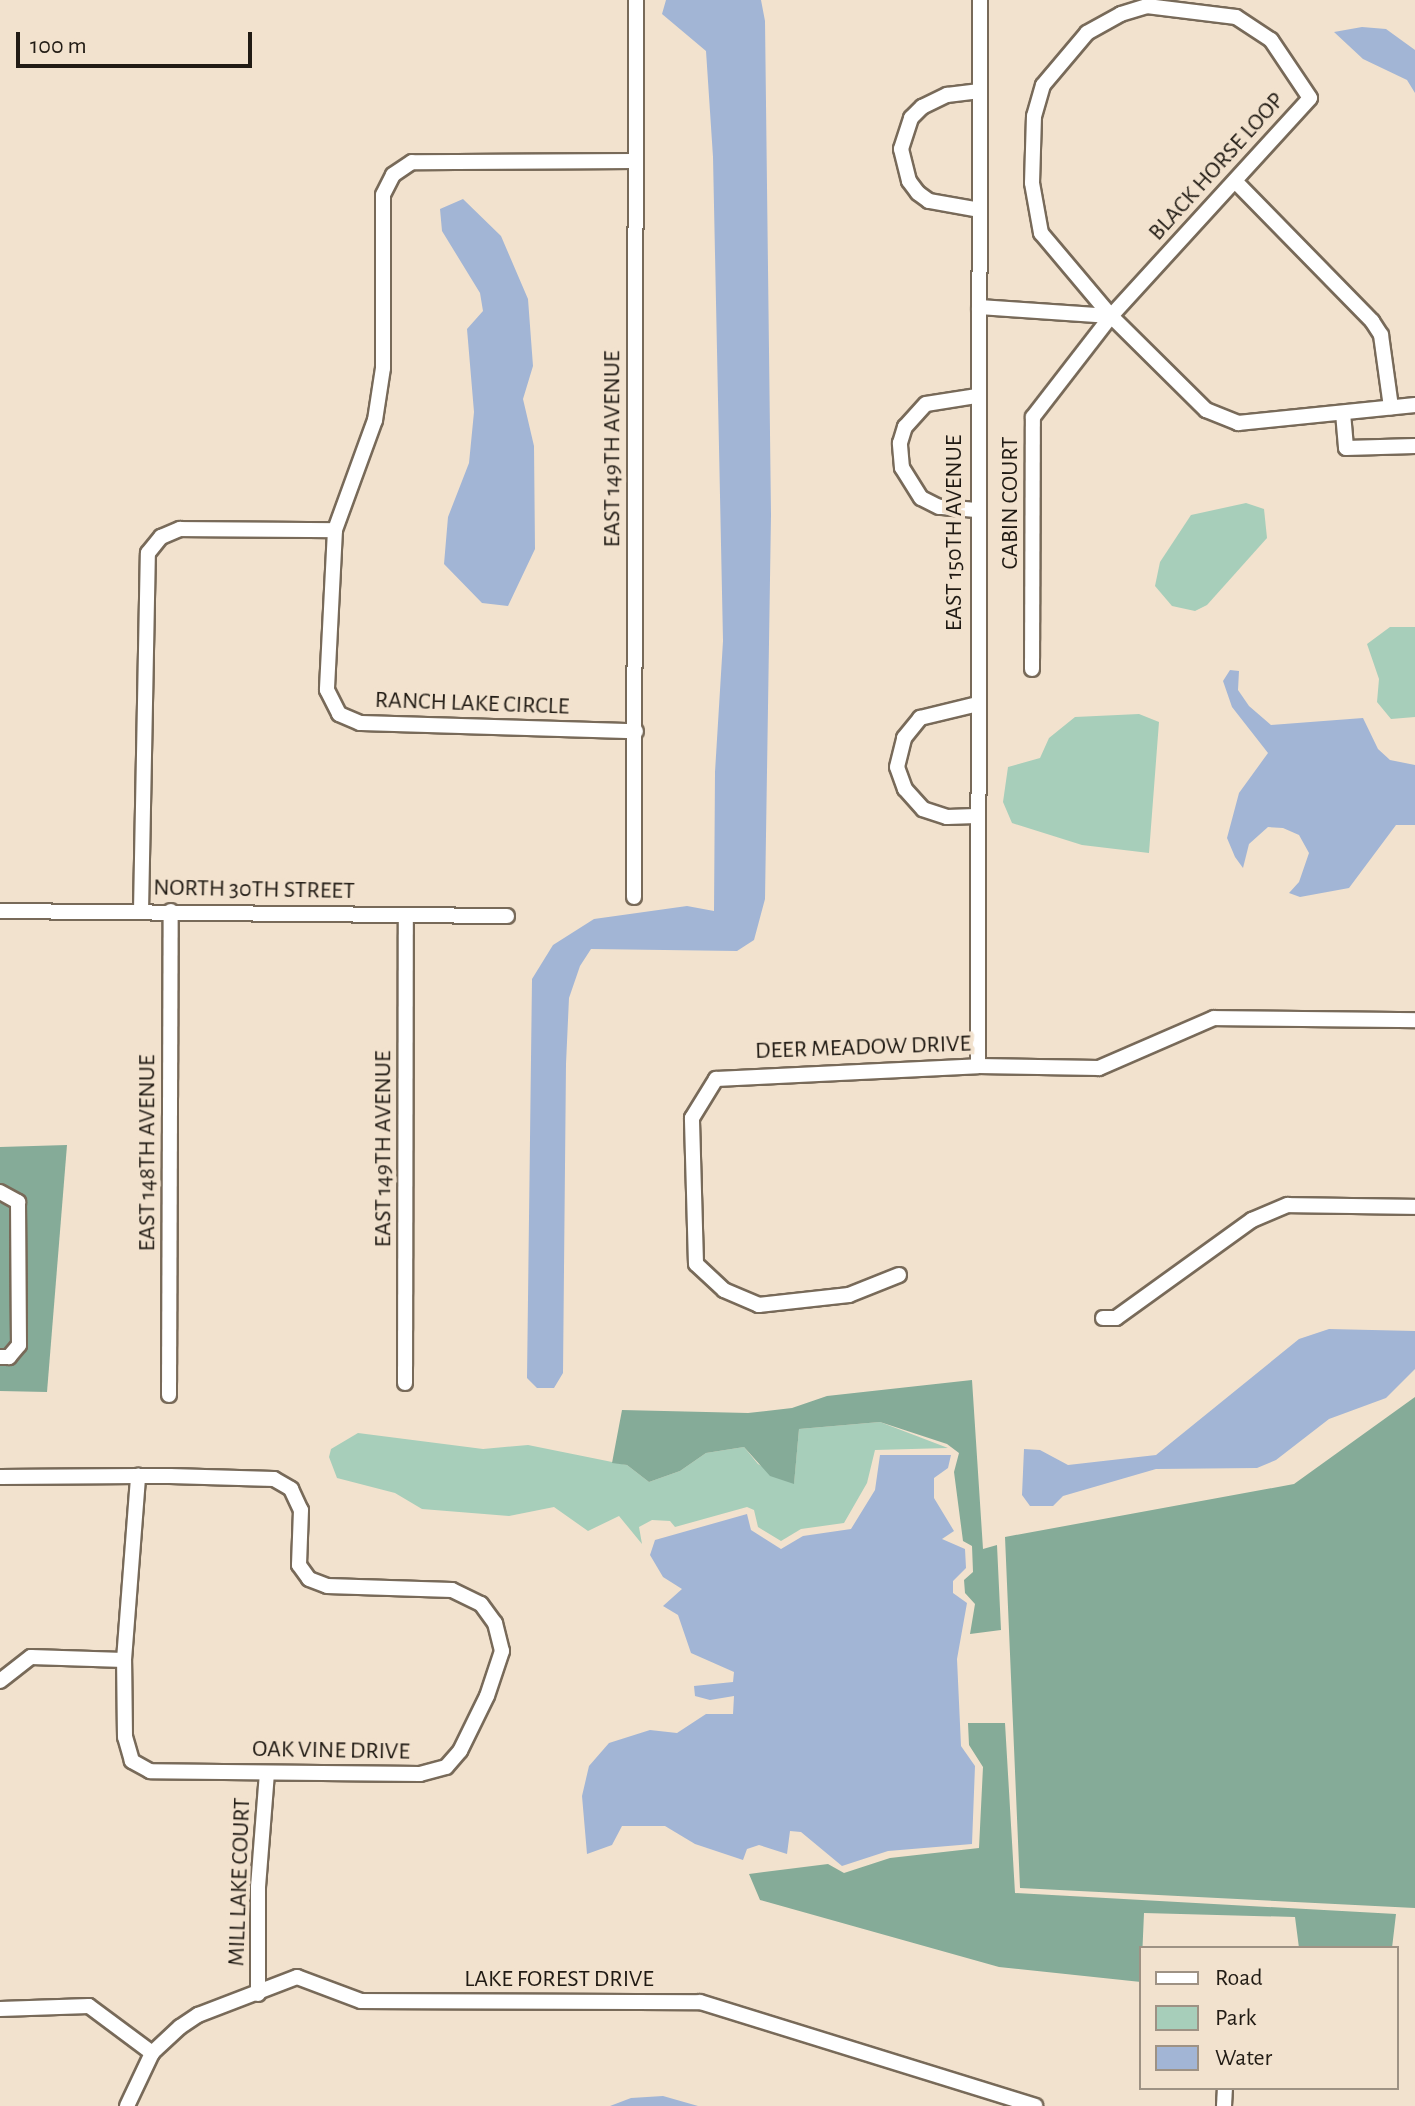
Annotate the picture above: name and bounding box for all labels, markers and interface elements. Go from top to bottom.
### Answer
scale bar [20,16,256,66]
text: 100 m [30,34,87,58]
street label: BLACK HORSE LOOP [1143,87,1291,247]
street label: EAST 149TH AVENUE [599,351,627,547]
street label: EAST 150TH AVENUE [941,435,969,631]
street label: CABIN COURT [997,437,1025,569]
street label: RANCH LAKE CIRCLE [374,686,570,722]
street label: NORTH 30TH STREET [153,874,355,906]
street label: DEER MEADOW DRIVE [755,1030,971,1066]
street label: EAST 149TH AVENUE [370,1051,398,1247]
street label: EAST 148TH AVENUE [134,1055,162,1251]
street label: OAK VINE DRIVE [252,1735,410,1767]
street label: MILL LAKE COURT [223,1797,257,1967]
legend [1139,1946,1399,2090]
street label: LAKE FOREST DRIVE [464,1966,654,1994]
text: Road [1215,1966,1263,1990]
text: Park [1215,2006,1256,2030]
text: Water [1215,2046,1272,2070]

